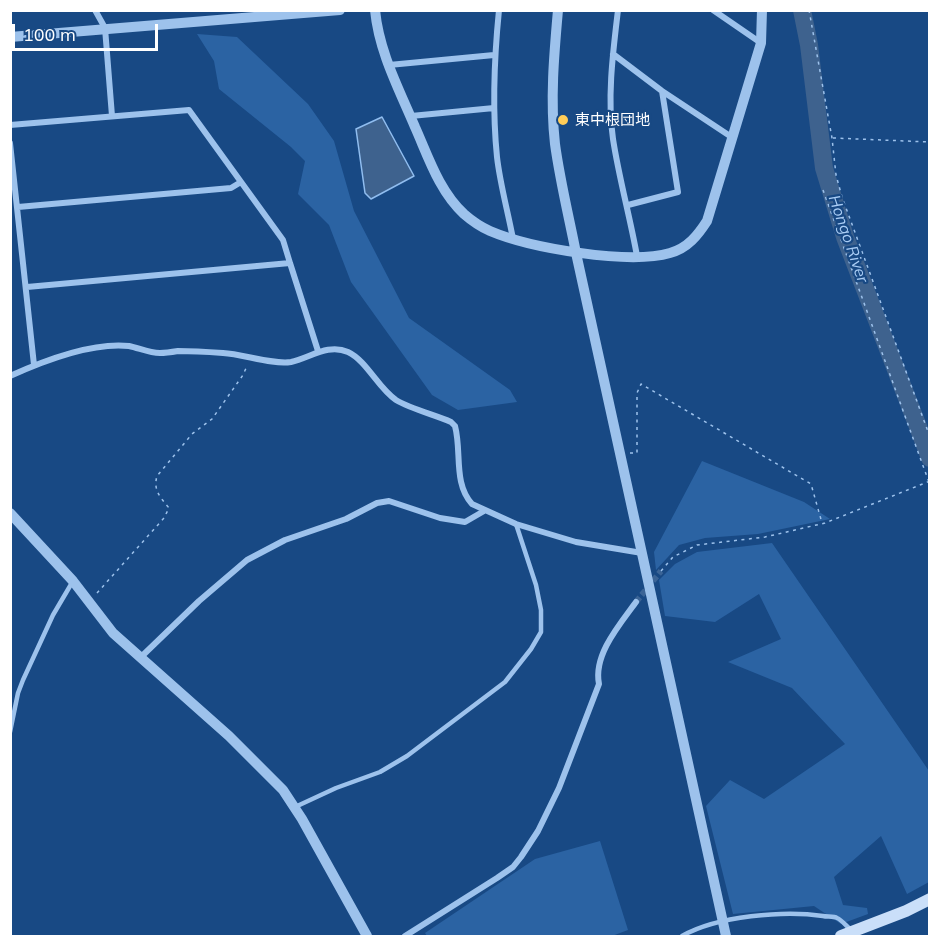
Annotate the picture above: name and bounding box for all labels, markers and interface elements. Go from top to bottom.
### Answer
scale bar [15,12,160,50]
text: 100 m [23,23,76,46]
place label: 東中根団地 [575,111,650,129]
marker: 東中根団地 [556,113,570,127]
water label: Hongo River [824,193,872,285]

